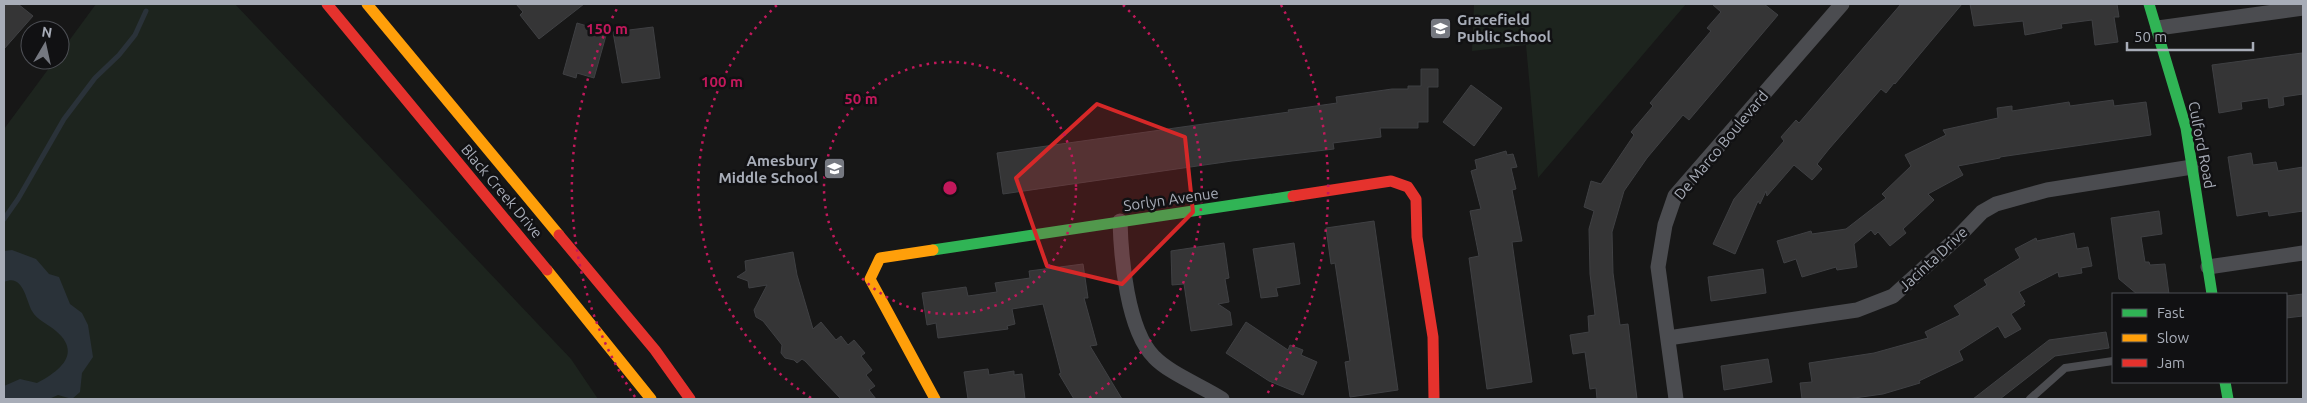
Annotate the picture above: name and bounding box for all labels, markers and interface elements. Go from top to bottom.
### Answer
place label: Gracefield Public School [1457,11,1552,45]
school or university icon: Gracefield Public School [1429,16,1453,40]
north arrow [20,20,70,70]
text: 150 m [586,20,628,37]
scale bar [2127,20,2253,52]
text: N [41,23,53,41]
text: 50 m [2134,28,2167,45]
text: 100 m [701,73,743,90]
street label: De Marco Boulevard [1671,87,1771,203]
text: 50 m [844,90,878,107]
street label: Culford Road [2185,100,2219,190]
street label: Black Creek Drive [458,141,546,241]
place label: Amesbury Middle School [719,152,818,186]
school or university icon: Amesbury Middle School [822,157,846,181]
centre of rings [941,179,959,197]
street label: Sorlyn Avenue [1122,184,1220,214]
street label: Jacinta Drive [1895,223,1971,295]
legend [2112,293,2287,383]
text: Fast [2157,304,2185,321]
text: Slow [2157,329,2190,346]
text: Jam [2157,354,2185,371]

